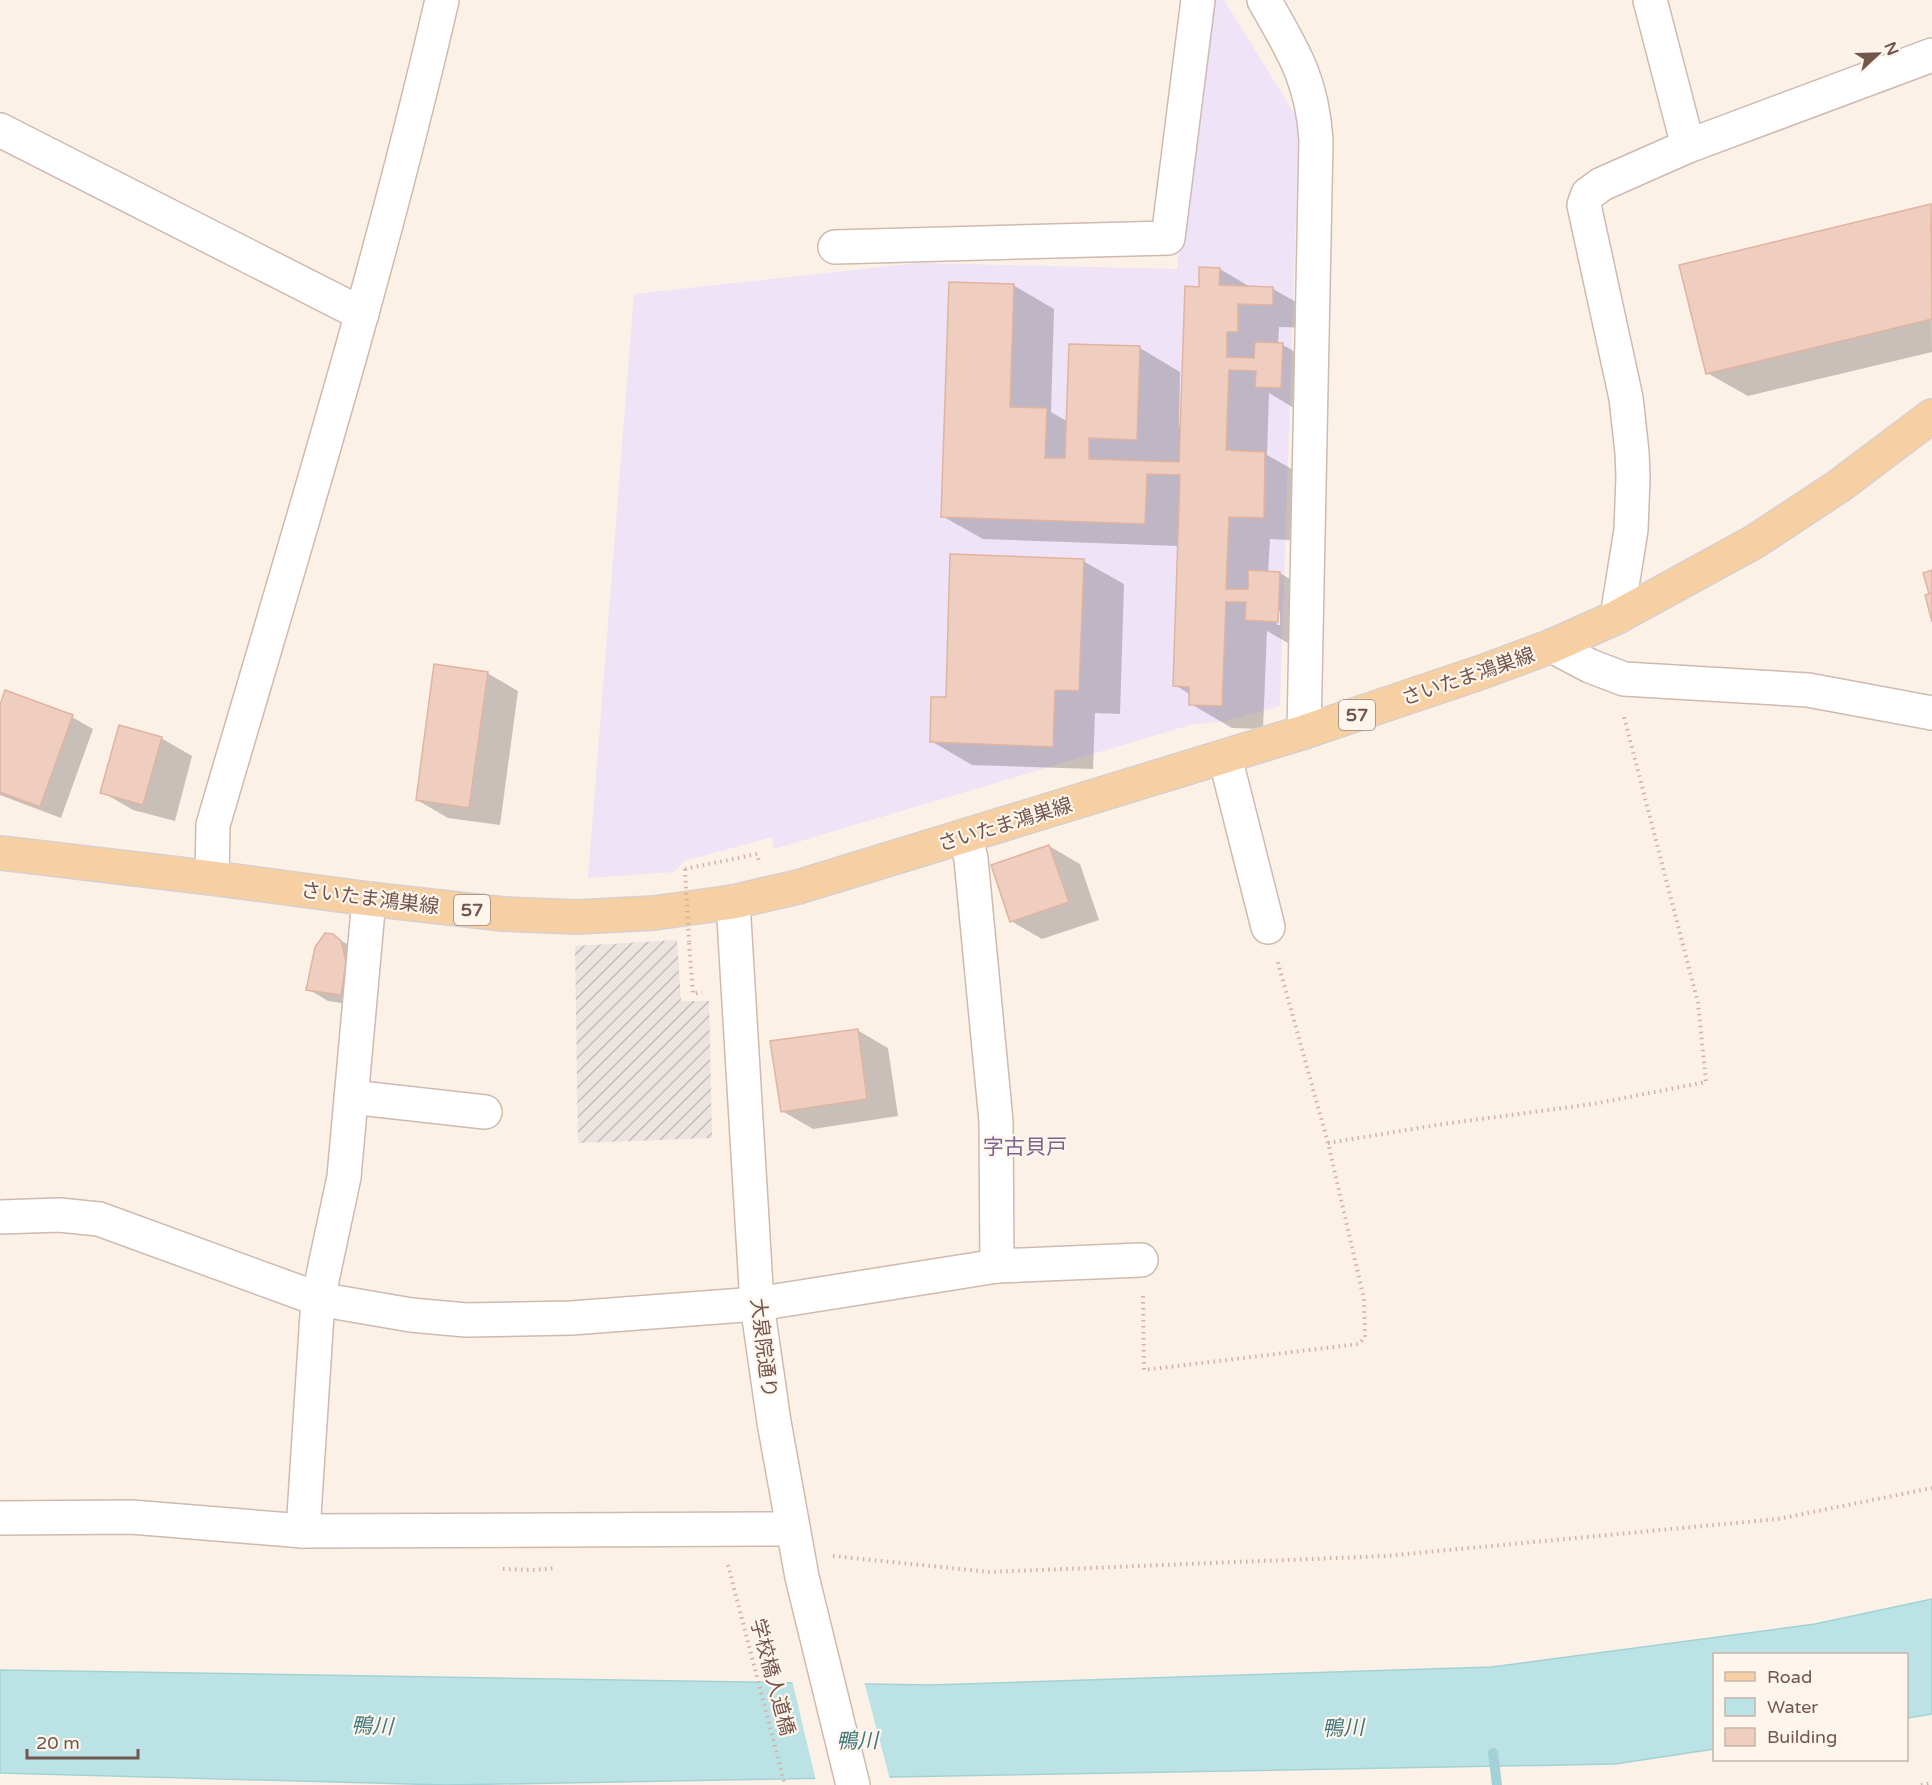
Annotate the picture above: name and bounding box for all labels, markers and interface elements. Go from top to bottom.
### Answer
north arrow [1848,24,1908,84]
text: N [1879,39,1903,58]
street label: さいたま鴻巣線 [1399,643,1538,711]
road number: 57 [1339,700,1375,730]
street label: さいたま鴻巣線 [935,793,1075,857]
street label: さいたま鴻巣線 [299,879,441,919]
road number: 57 [454,895,490,925]
district label: 字古貝戸 [983,1135,1067,1160]
street label: 大泉院通り [745,1297,781,1399]
street label: 学校橋人道橋 [745,1616,799,1738]
legend [1713,1653,1908,1761]
text: Road [1767,1666,1812,1688]
text: Water [1767,1696,1818,1718]
water label: 鴨川 [351,1713,395,1740]
water label: 鴨川 [1322,1715,1366,1742]
scale bar [27,1722,138,1760]
text: Building [1767,1726,1837,1748]
water label: 鴨川 [836,1729,880,1754]
text: 20 m [36,1732,80,1754]

